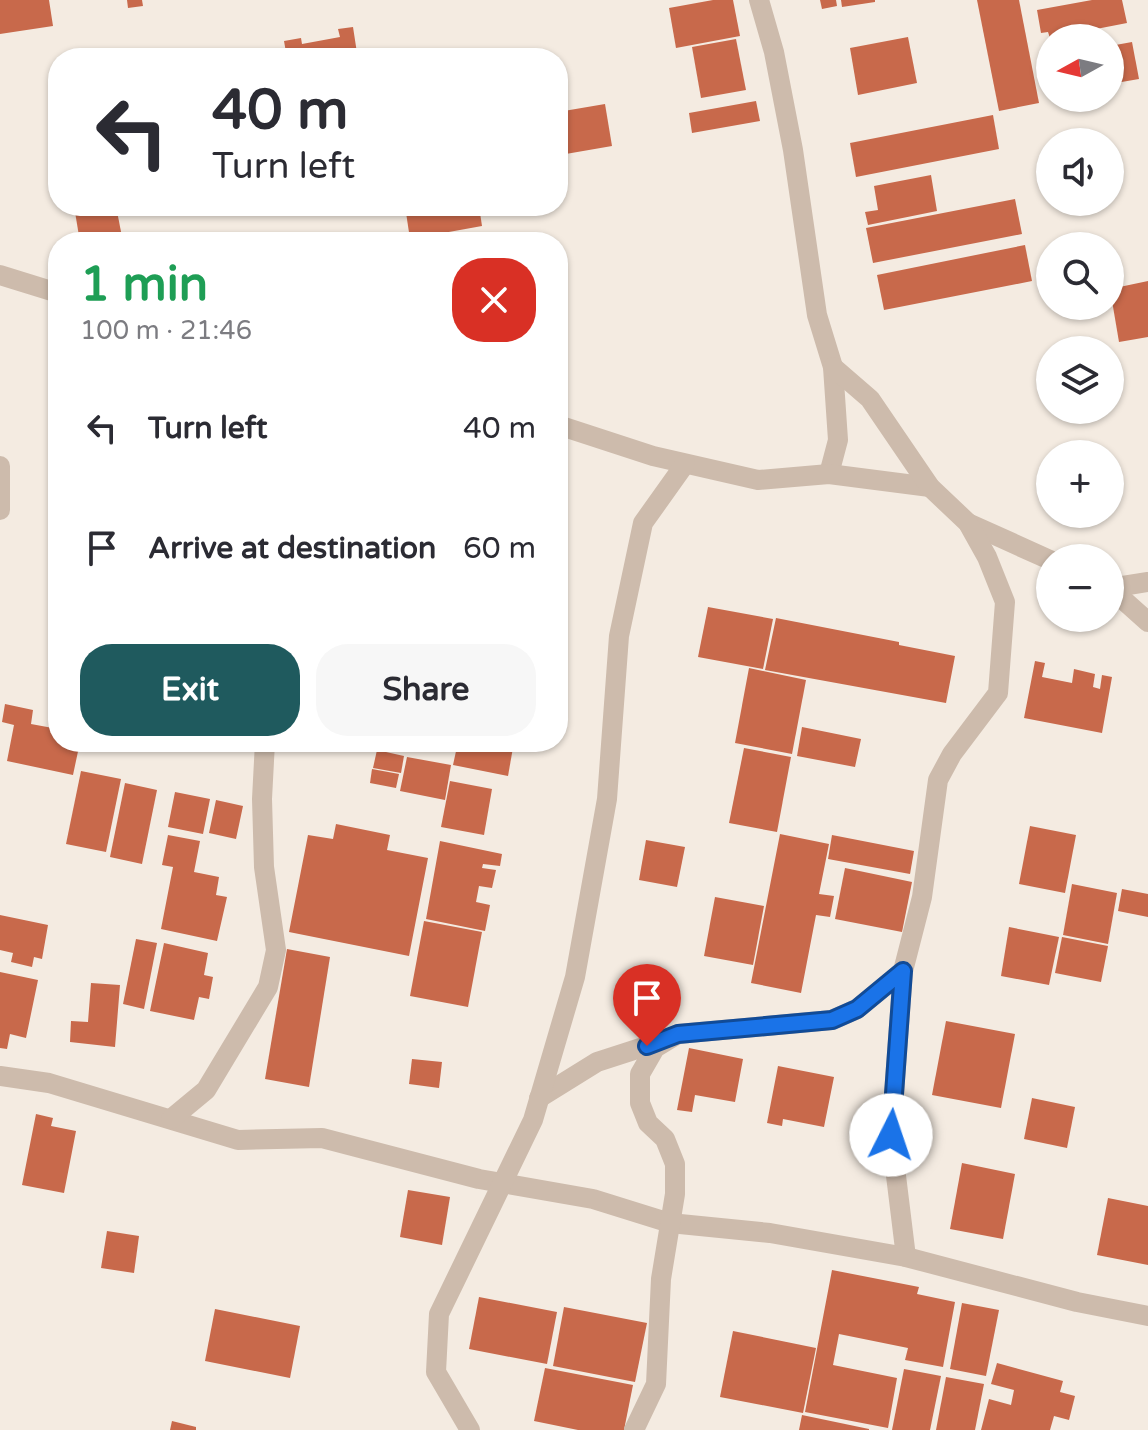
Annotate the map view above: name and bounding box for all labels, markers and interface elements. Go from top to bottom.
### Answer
north arrow [1036,24,1124,112]
map controls [1036,24,1124,632]
text: 40 m [212,77,348,144]
icon: left [80,80,184,184]
button: sound [1036,128,1124,216]
text: Turn left [212,145,355,188]
button: search [1036,232,1124,320]
text: 1 min [80,256,208,314]
button: close [452,258,536,342]
text: 100 m · 21:46 [80,315,252,346]
button: layers [1036,336,1124,424]
icon: left [80,406,124,450]
text: Turn left [148,410,267,447]
text: 40 m [463,410,536,447]
button: + [1036,440,1124,528]
icon: arrive [80,526,124,570]
text: Arrive at destination [148,530,436,567]
text: 60 m [463,530,536,567]
button: − [1036,544,1124,632]
button: Exit [80,644,300,736]
button: Share [316,644,536,736]
pin [613,964,681,1046]
icon: arrive [625,976,669,1020]
position arrow [849,1093,933,1177]

